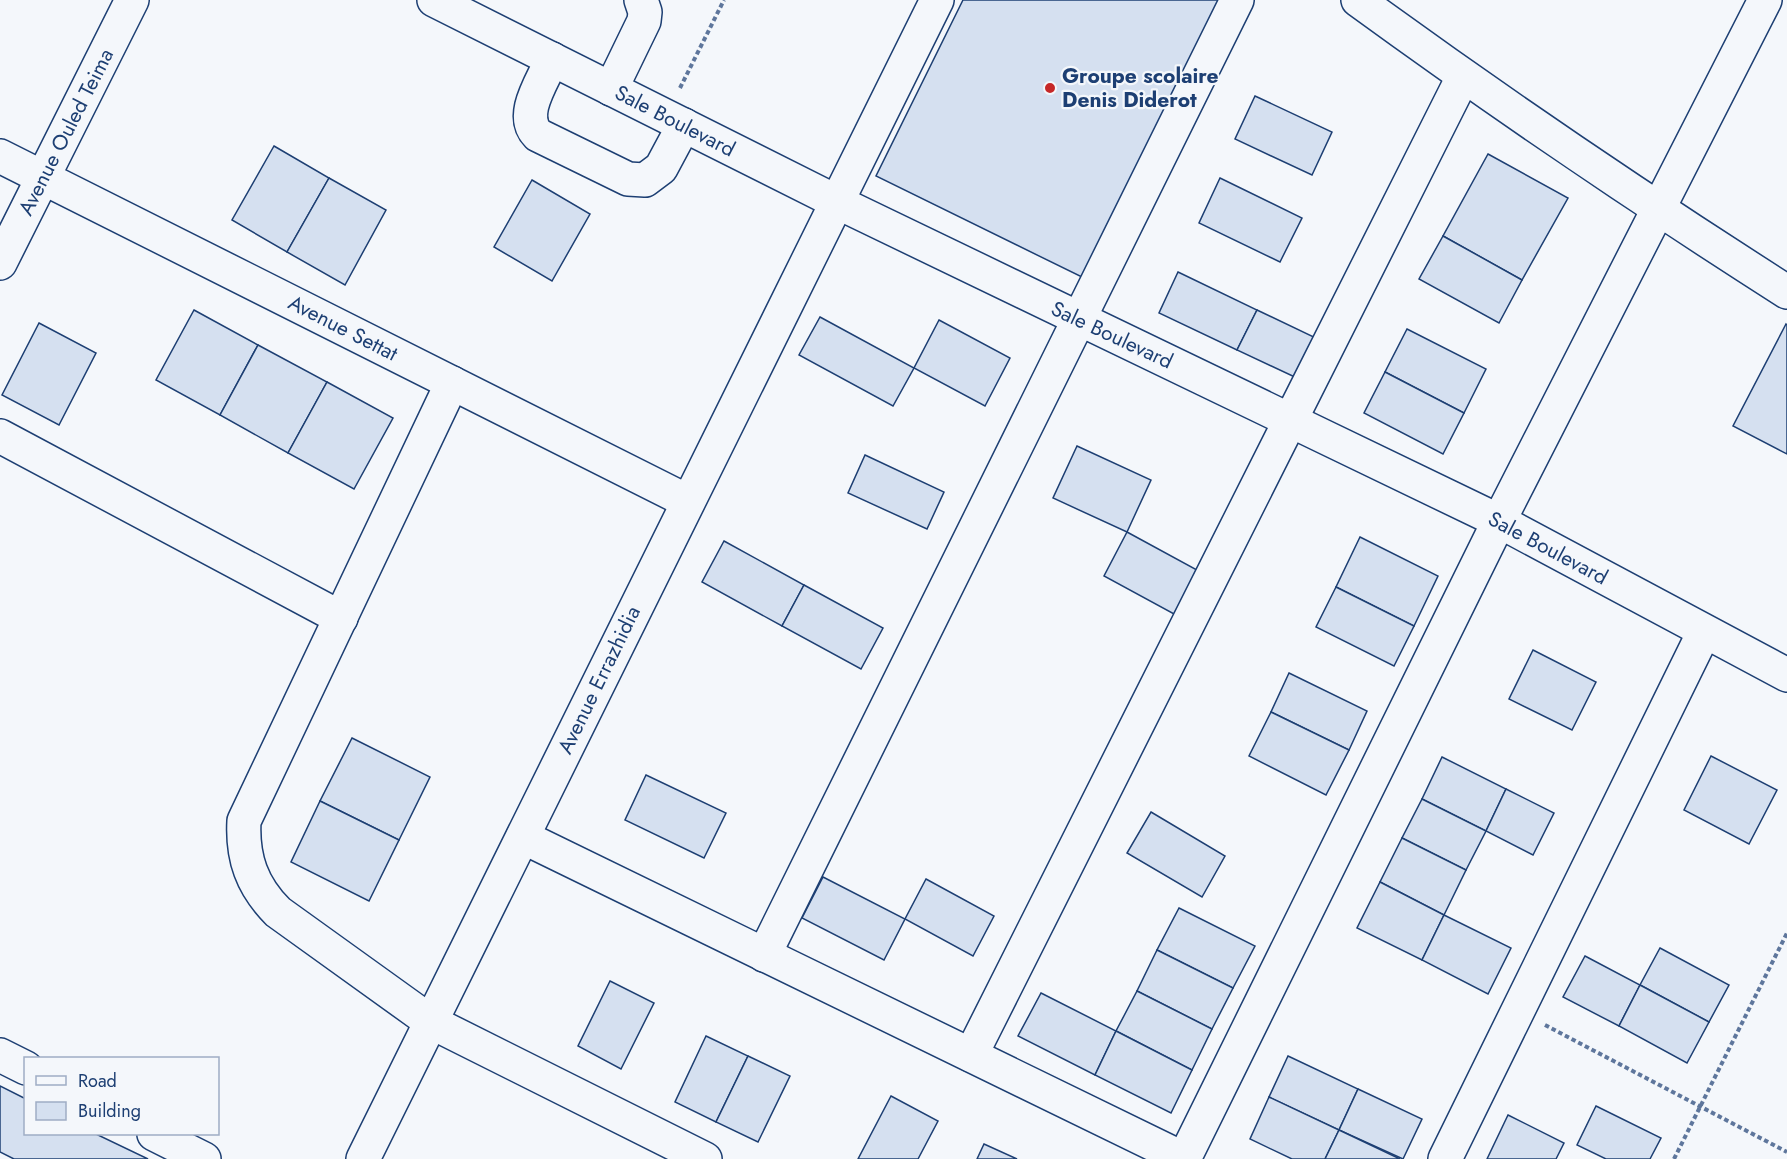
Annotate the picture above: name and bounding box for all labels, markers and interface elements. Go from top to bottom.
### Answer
street label: Avenue Ouled Teima [11,43,121,221]
place label: Groupe scolaire Denis Diderot [1062,61,1219,115]
street label: Sale Boulevard [610,78,740,164]
marker: Groupe scolaire Denis Diderot [1043,81,1057,95]
street label: Avenue Settat [283,288,403,368]
street label: Sale Boulevard [1046,294,1178,376]
street label: Sale Boulevard [1483,504,1613,592]
street label: Avenue Errazhidia [550,601,648,759]
legend [24,1057,219,1135]
text: Road [78,1068,117,1094]
text: Building [78,1098,141,1124]

